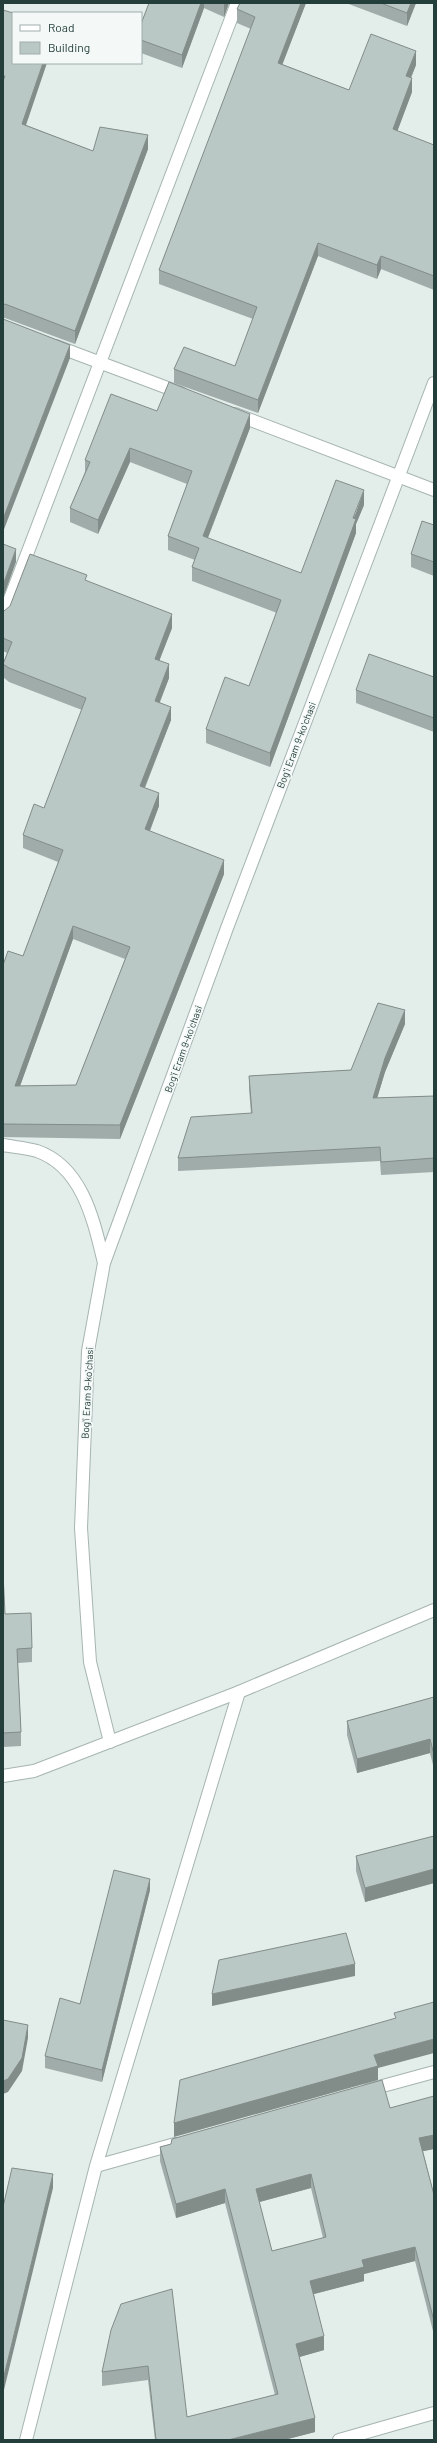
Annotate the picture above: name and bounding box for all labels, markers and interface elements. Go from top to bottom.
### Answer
legend [12,12,142,64]
text: Road [48,20,75,34]
text: Building [48,40,90,54]
street label: Bogʻi Eram 9-koʻchasi [274,700,318,790]
street label: Bogʻi Eram 9-koʻchasi [162,1004,204,1094]
street label: Bogʻi Eram 9-koʻchasi [79,1347,95,1439]

